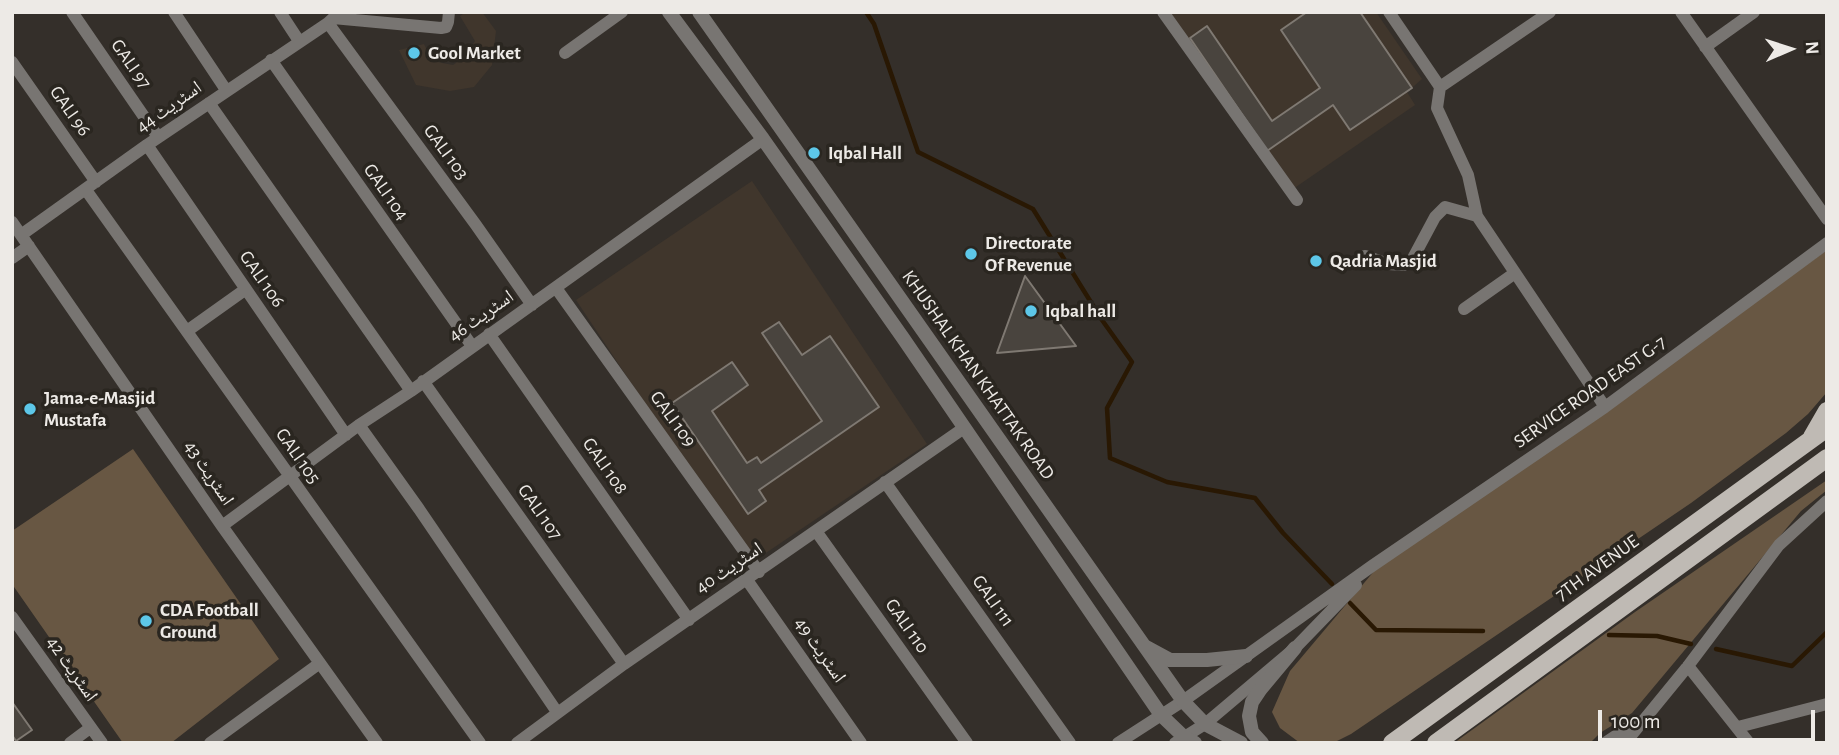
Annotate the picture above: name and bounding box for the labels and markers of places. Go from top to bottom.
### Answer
place label: Gool Market [428,42,521,64]
marker: Gool Market [406,45,422,61]
place label: Iqbal Hall [828,142,902,164]
marker: Iqbal Hall [806,145,822,161]
place label: Directorate Of Revenue [985,232,1072,276]
marker: Directorate Of Revenue [963,246,979,262]
place label: Qadria Masjid [1330,250,1437,272]
marker: Qadria Masjid [1308,253,1324,269]
place label: Iqbal hall [1045,300,1116,322]
marker: Iqbal hall [1023,303,1039,319]
place label: Jama-e-Masjid Mustafa [44,387,155,431]
marker: Jama-e-Masjid Mustafa [22,401,38,417]
place label: CDA Football Ground [160,599,259,643]
marker: CDA Football Ground [138,613,154,629]

